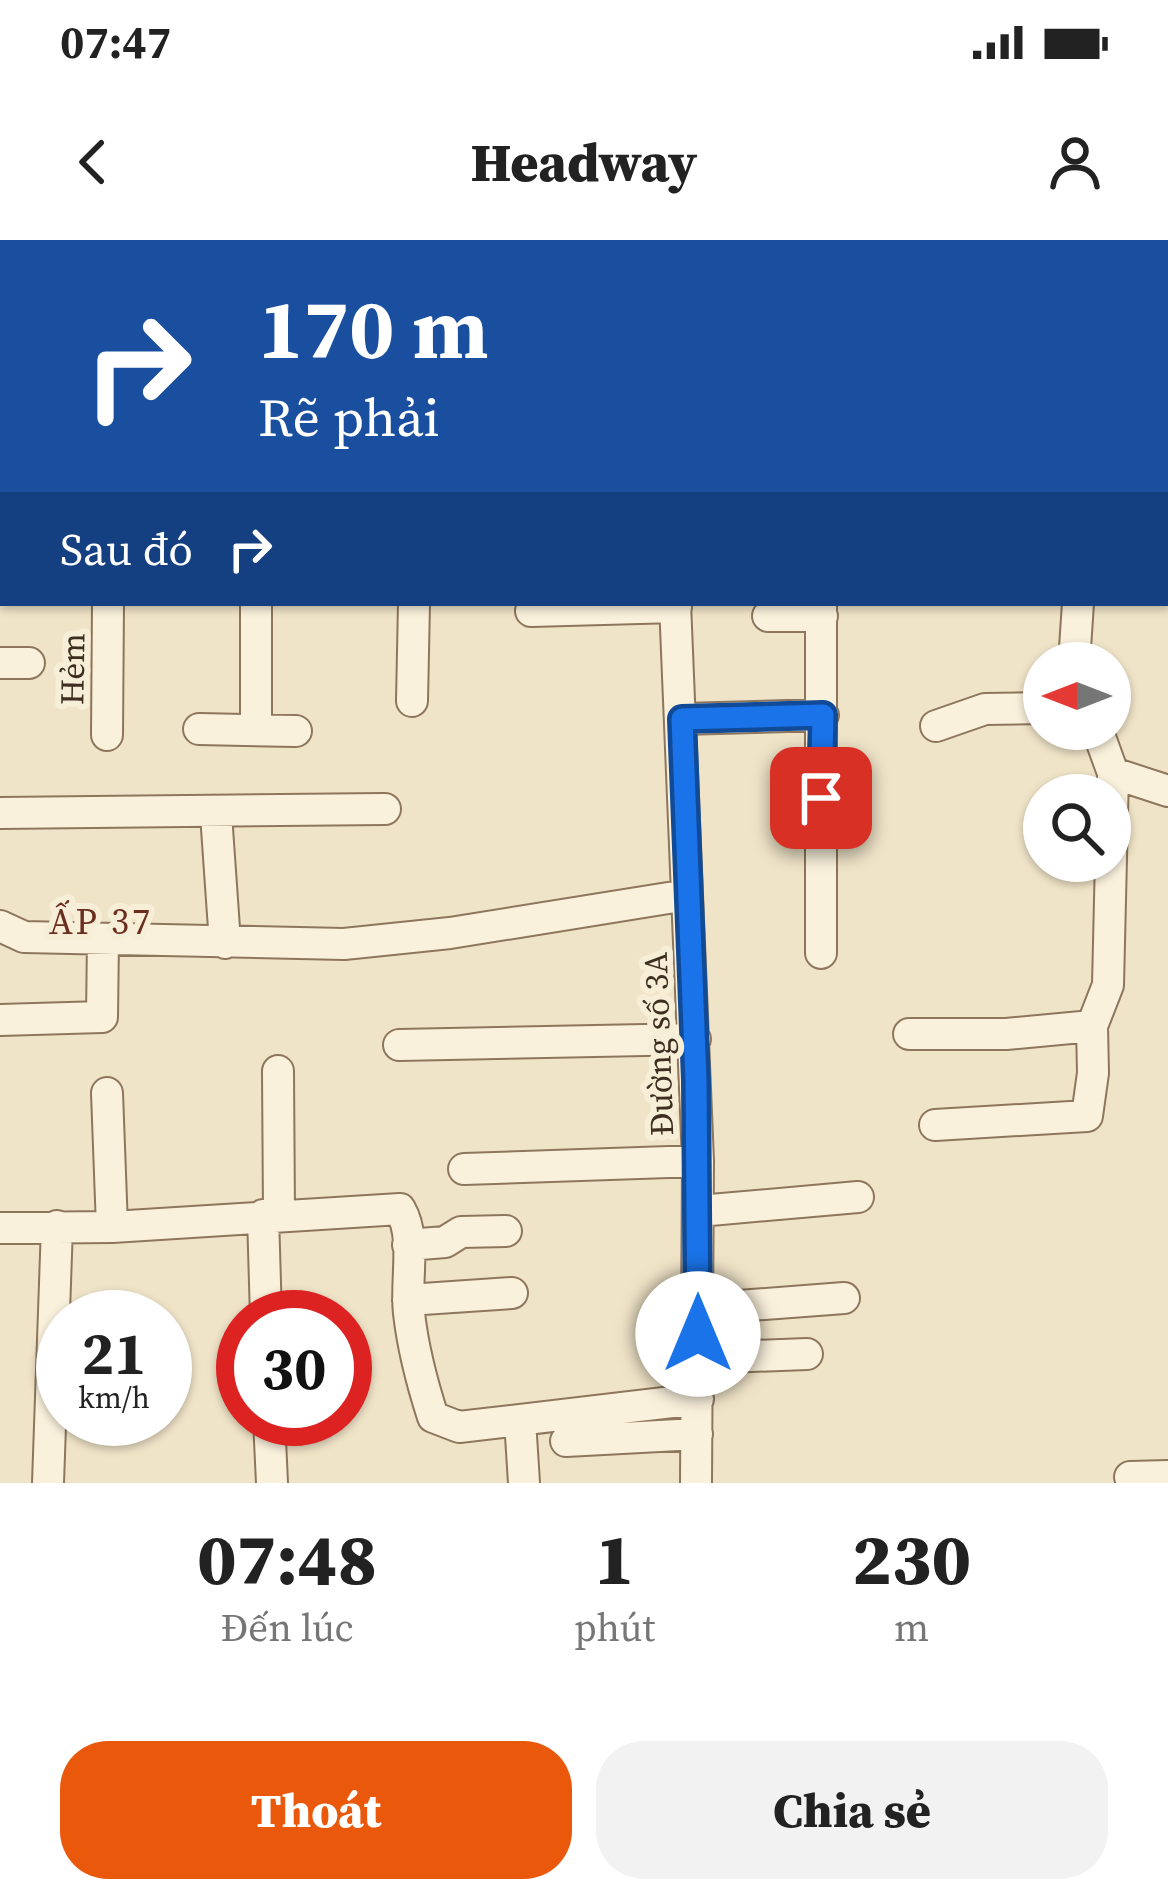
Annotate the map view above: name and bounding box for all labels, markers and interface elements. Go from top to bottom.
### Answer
text: 07:47 [60,11,171,73]
text: Headway [471,125,697,199]
icon: back [60,129,126,195]
icon: person [1042,129,1108,195]
text: 170 m [258,271,489,386]
icon: right [60,288,216,444]
text: Rẽ phải [258,380,440,454]
icon: right [217,516,283,582]
text: Sau đó [60,518,193,580]
street label: Hẻm [49,633,96,705]
north arrow [1023,642,1131,750]
map controls [1023,642,1131,882]
pin [770,747,872,849]
icon: arrive [788,765,854,831]
button: search [1023,774,1131,882]
district label: ẤP 37 [49,897,153,946]
street label: Đường số 3A [633,951,684,1137]
position arrow [635,1271,761,1397]
speed limit sign: 30 [216,1290,372,1446]
text: 21 [81,1312,147,1394]
text: km/h [78,1377,150,1418]
text: 07:48 [197,1509,377,1608]
text: 1 [595,1509,634,1608]
text: 230 [852,1509,971,1608]
text: Đến lúc [221,1601,354,1654]
text: phút [574,1601,655,1654]
text: m [894,1601,929,1654]
button: Thoát [60,1741,572,1879]
button: Chia sẻ [596,1741,1108,1879]

